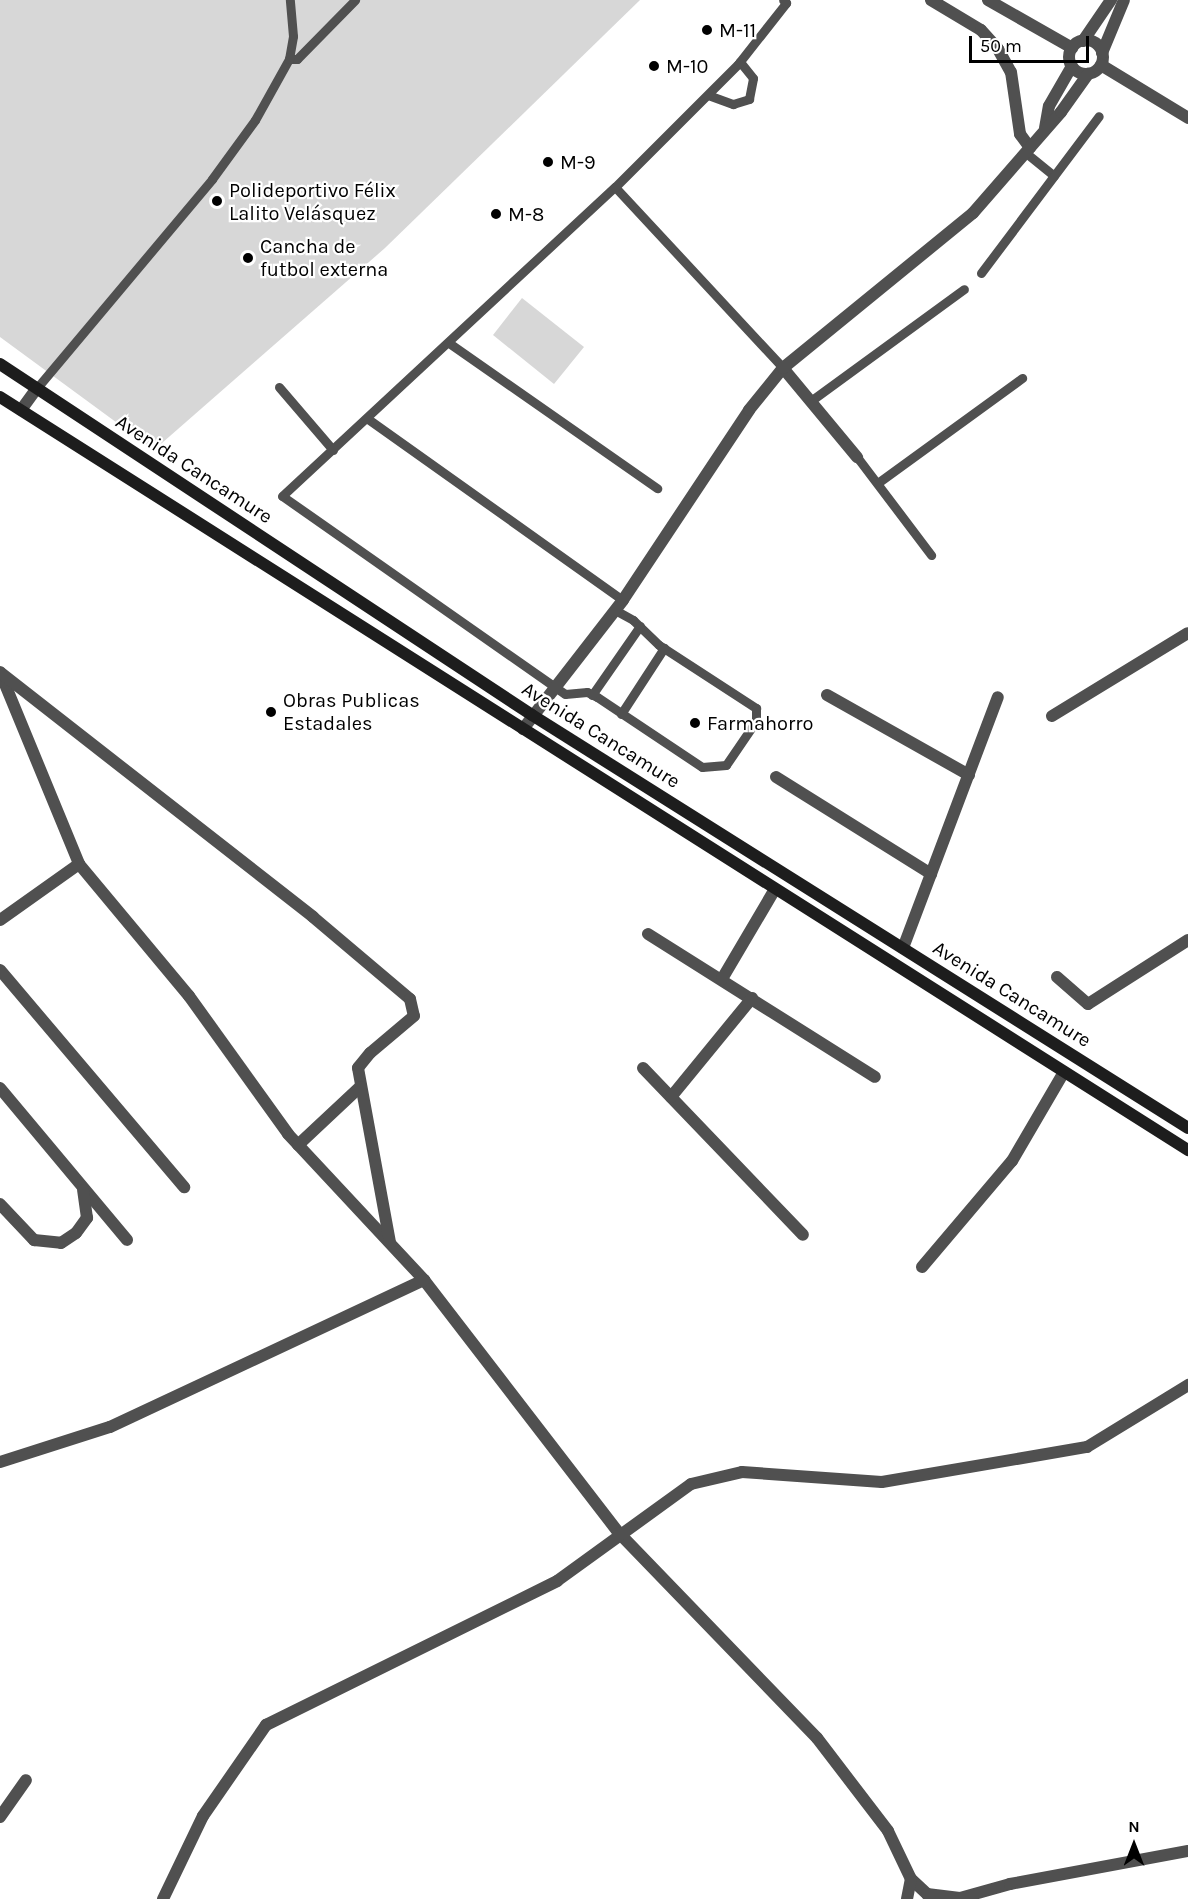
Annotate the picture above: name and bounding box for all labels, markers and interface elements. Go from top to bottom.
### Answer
place label: M-11 [719,18,756,42]
marker: M-11 [700,23,714,37]
scale bar [972,24,1092,62]
text: 50 m [980,35,1022,57]
place label: M-10 [666,54,708,78]
marker: M-10 [647,59,661,73]
place label: M-9 [560,150,595,174]
marker: M-9 [541,155,555,169]
place label: Polideportivo Félix Lalito Velásquez [229,178,396,225]
marker: Polideportivo Félix Lalito Velásquez [210,194,224,208]
place label: M-8 [508,202,544,226]
marker: M-8 [489,207,503,221]
place label: Cancha de futbol externa [260,234,388,281]
marker: Cancha de futbol externa [241,251,255,265]
street label: Avenida Cancamure [111,409,277,529]
street label: Avenida Cancamure [517,677,685,793]
place label: Obras Publicas Estadales [283,688,420,735]
marker: Obras Publicas Estadales [264,705,278,719]
place label: Farmahorro [707,711,813,735]
marker: Farmahorro [688,716,702,730]
street label: Avenida Cancamure [928,936,1096,1052]
north arrow [1104,1815,1164,1875]
text: N [1128,1817,1140,1836]

